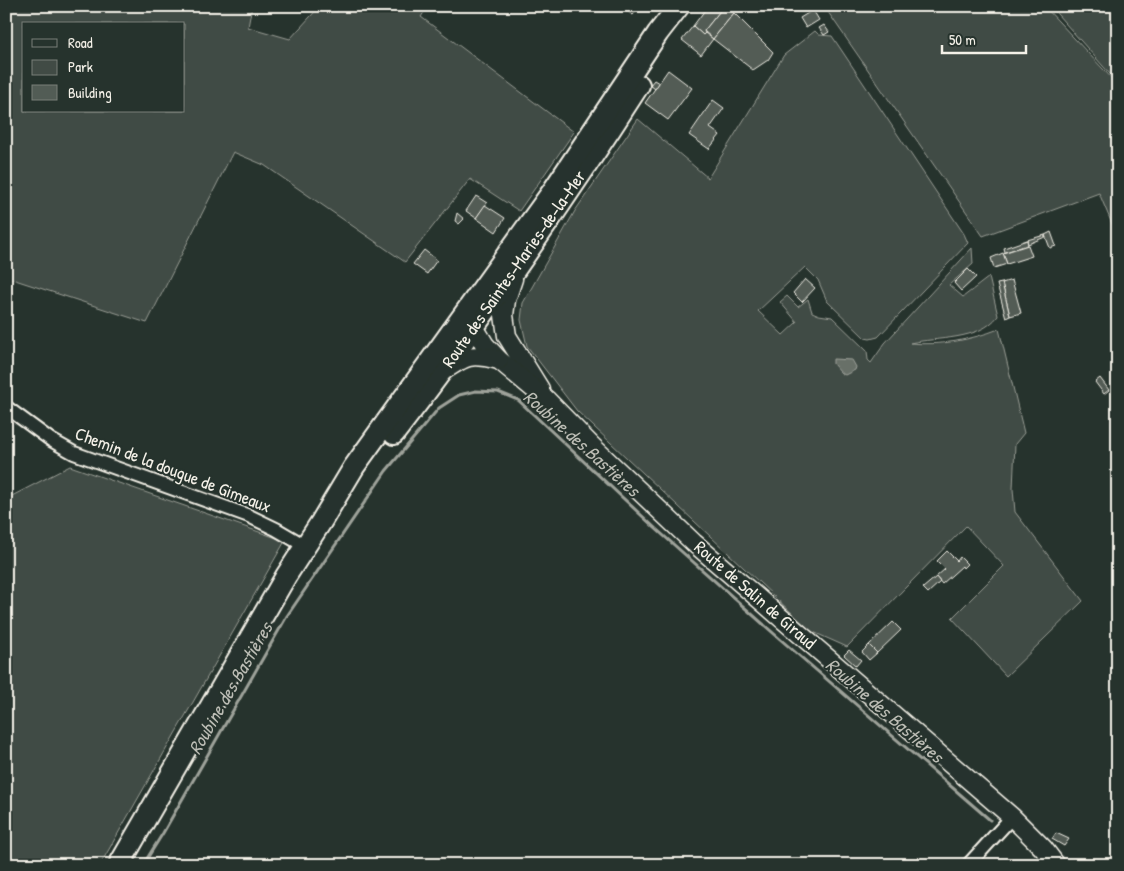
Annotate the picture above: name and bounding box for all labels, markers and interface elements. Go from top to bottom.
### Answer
legend [22,22,185,112]
scale bar [942,22,1025,54]
text: 50 m [949,29,976,50]
text: Road [68,32,93,53]
text: Park [68,56,93,77]
text: Building [68,82,112,103]
street label: Route des Saintes-Maries-de-la-Mer [436,165,592,372]
water label: Roubine des Bastières [518,384,647,503]
street label: Chemin de la dougue de Gimeaux [72,421,275,519]
street label: Route de Salin de Giraud [689,535,822,655]
water label: Roubine des Bastières [182,616,279,759]
water label: Roubine des Bastières [821,652,951,769]

